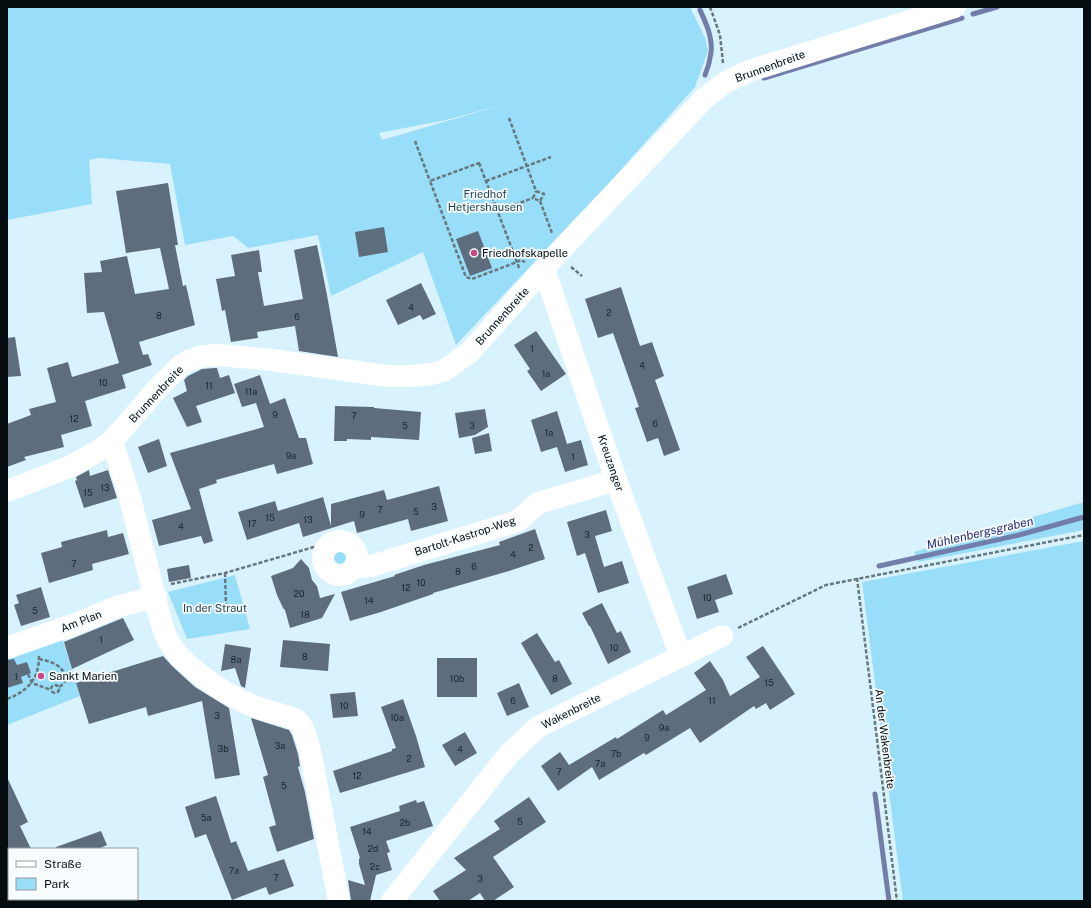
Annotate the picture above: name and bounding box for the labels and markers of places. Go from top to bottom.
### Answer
place label: Friedhofskapelle [482,247,568,259]
marker: Friedhofskapelle [469,248,479,258]
place label: Sankt Marien [49,670,117,682]
marker: Sankt Marien [36,671,46,681]

